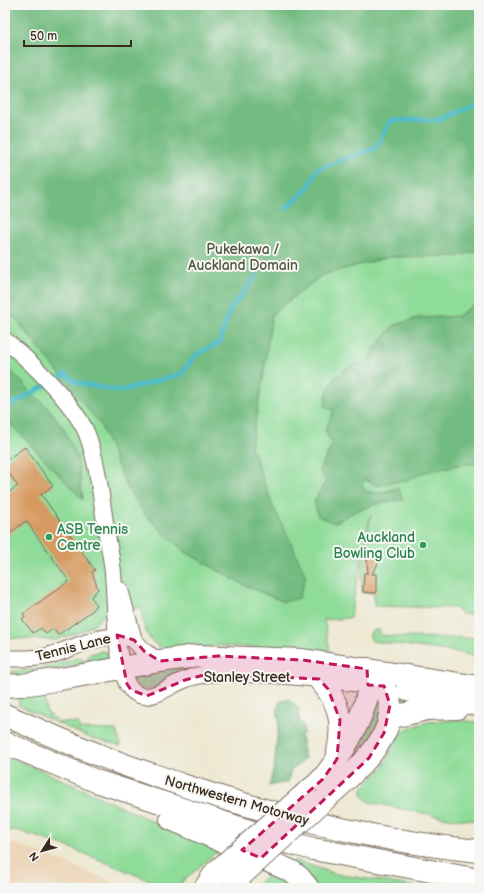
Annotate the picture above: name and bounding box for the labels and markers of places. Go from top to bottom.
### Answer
place label: ASB Tennis Centre [57,521,128,554]
place label: Auckland Bowling Club [333,529,415,562]
marker: ASB Tennis Centre [44,532,54,542]
marker: Auckland Bowling Club [418,540,428,550]

